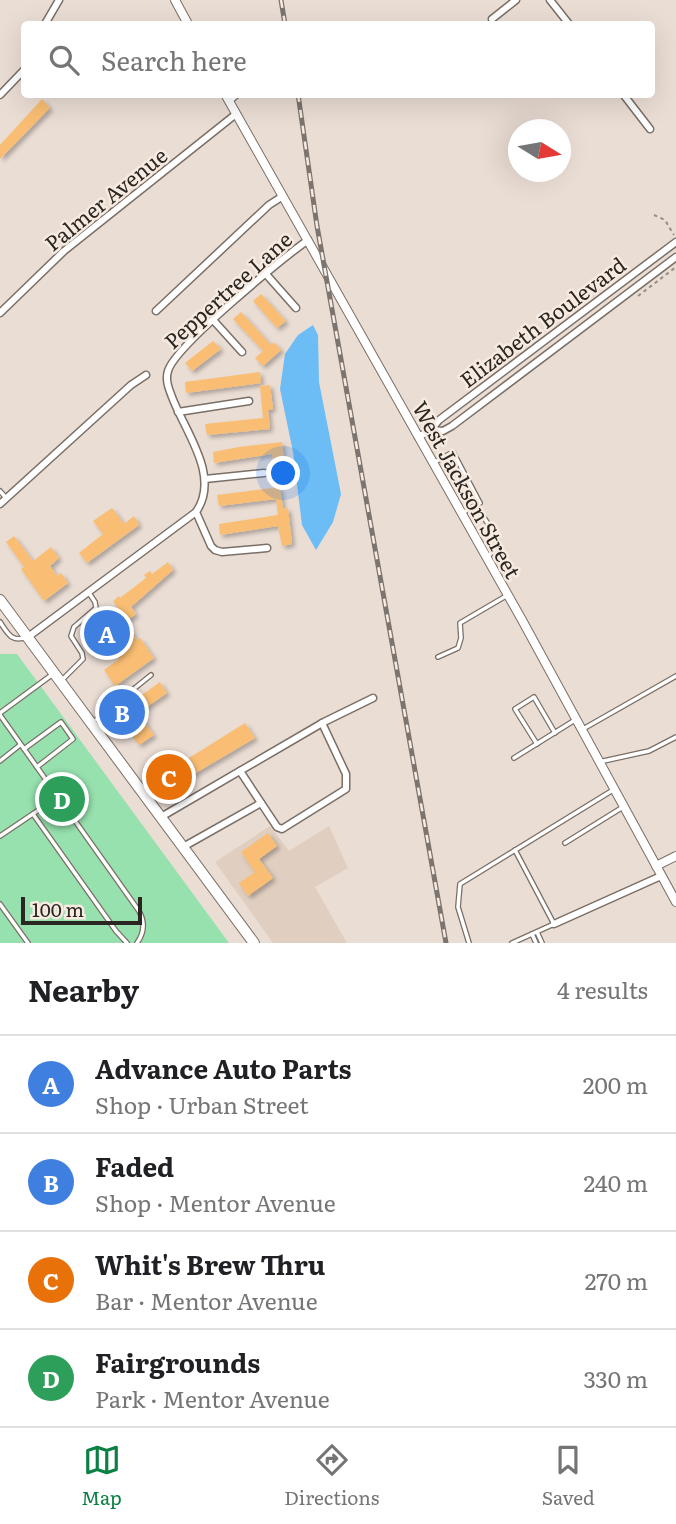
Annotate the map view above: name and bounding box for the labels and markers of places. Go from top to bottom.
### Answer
pin: A [84,607,130,659]
pin: B [99,686,145,738]
pin: C [146,751,192,803]
pin: D [39,773,85,825]

